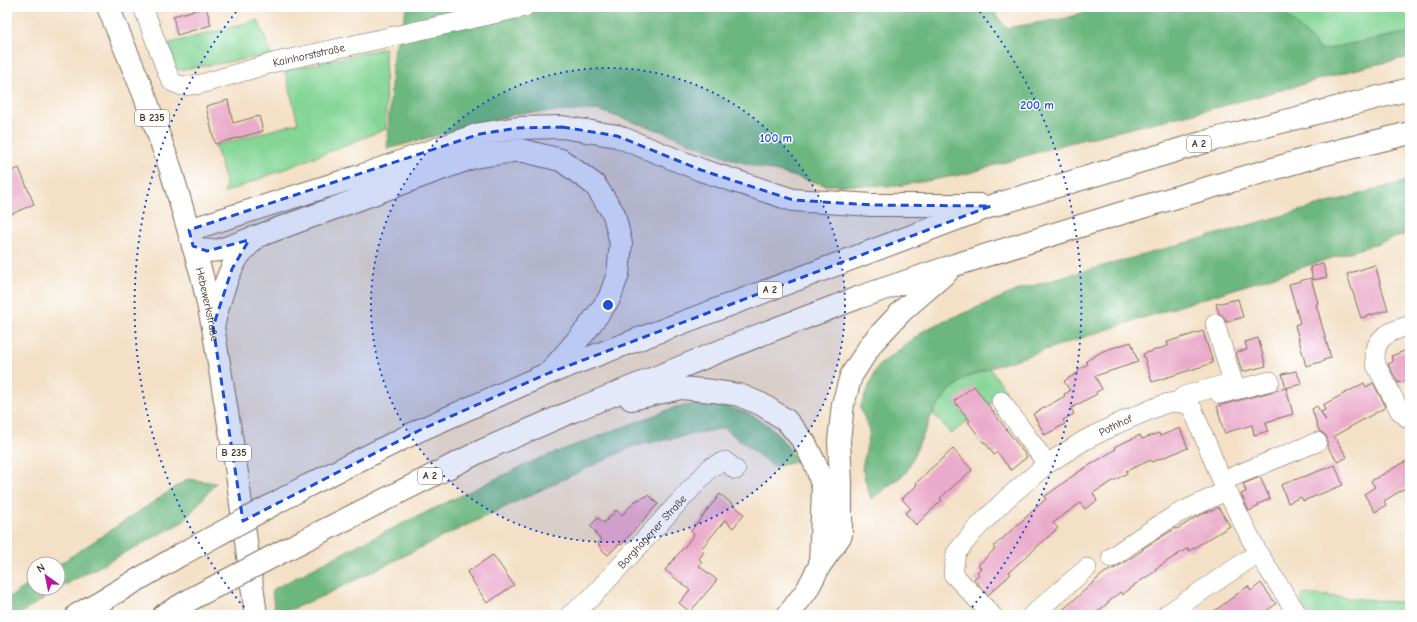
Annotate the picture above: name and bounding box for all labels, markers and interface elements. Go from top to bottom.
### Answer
street label: Kainhorststraße [271,40,346,69]
text: 200 m [1020,98,1054,112]
road number: B 235 [135,110,169,126]
text: 100 m [760,131,792,145]
road number: A 2 [1187,136,1211,152]
street label: Hebewerkstraße [193,266,222,343]
road number: A 2 [758,282,782,298]
centre of rings [601,298,615,312]
street label: Pothhof [1096,411,1135,439]
road number: B 235 [217,445,251,461]
road number: A 2 [418,468,442,484]
street label: Borghagener Straße [615,492,689,571]
north arrow [26,556,66,596]
text: N [34,561,47,575]

